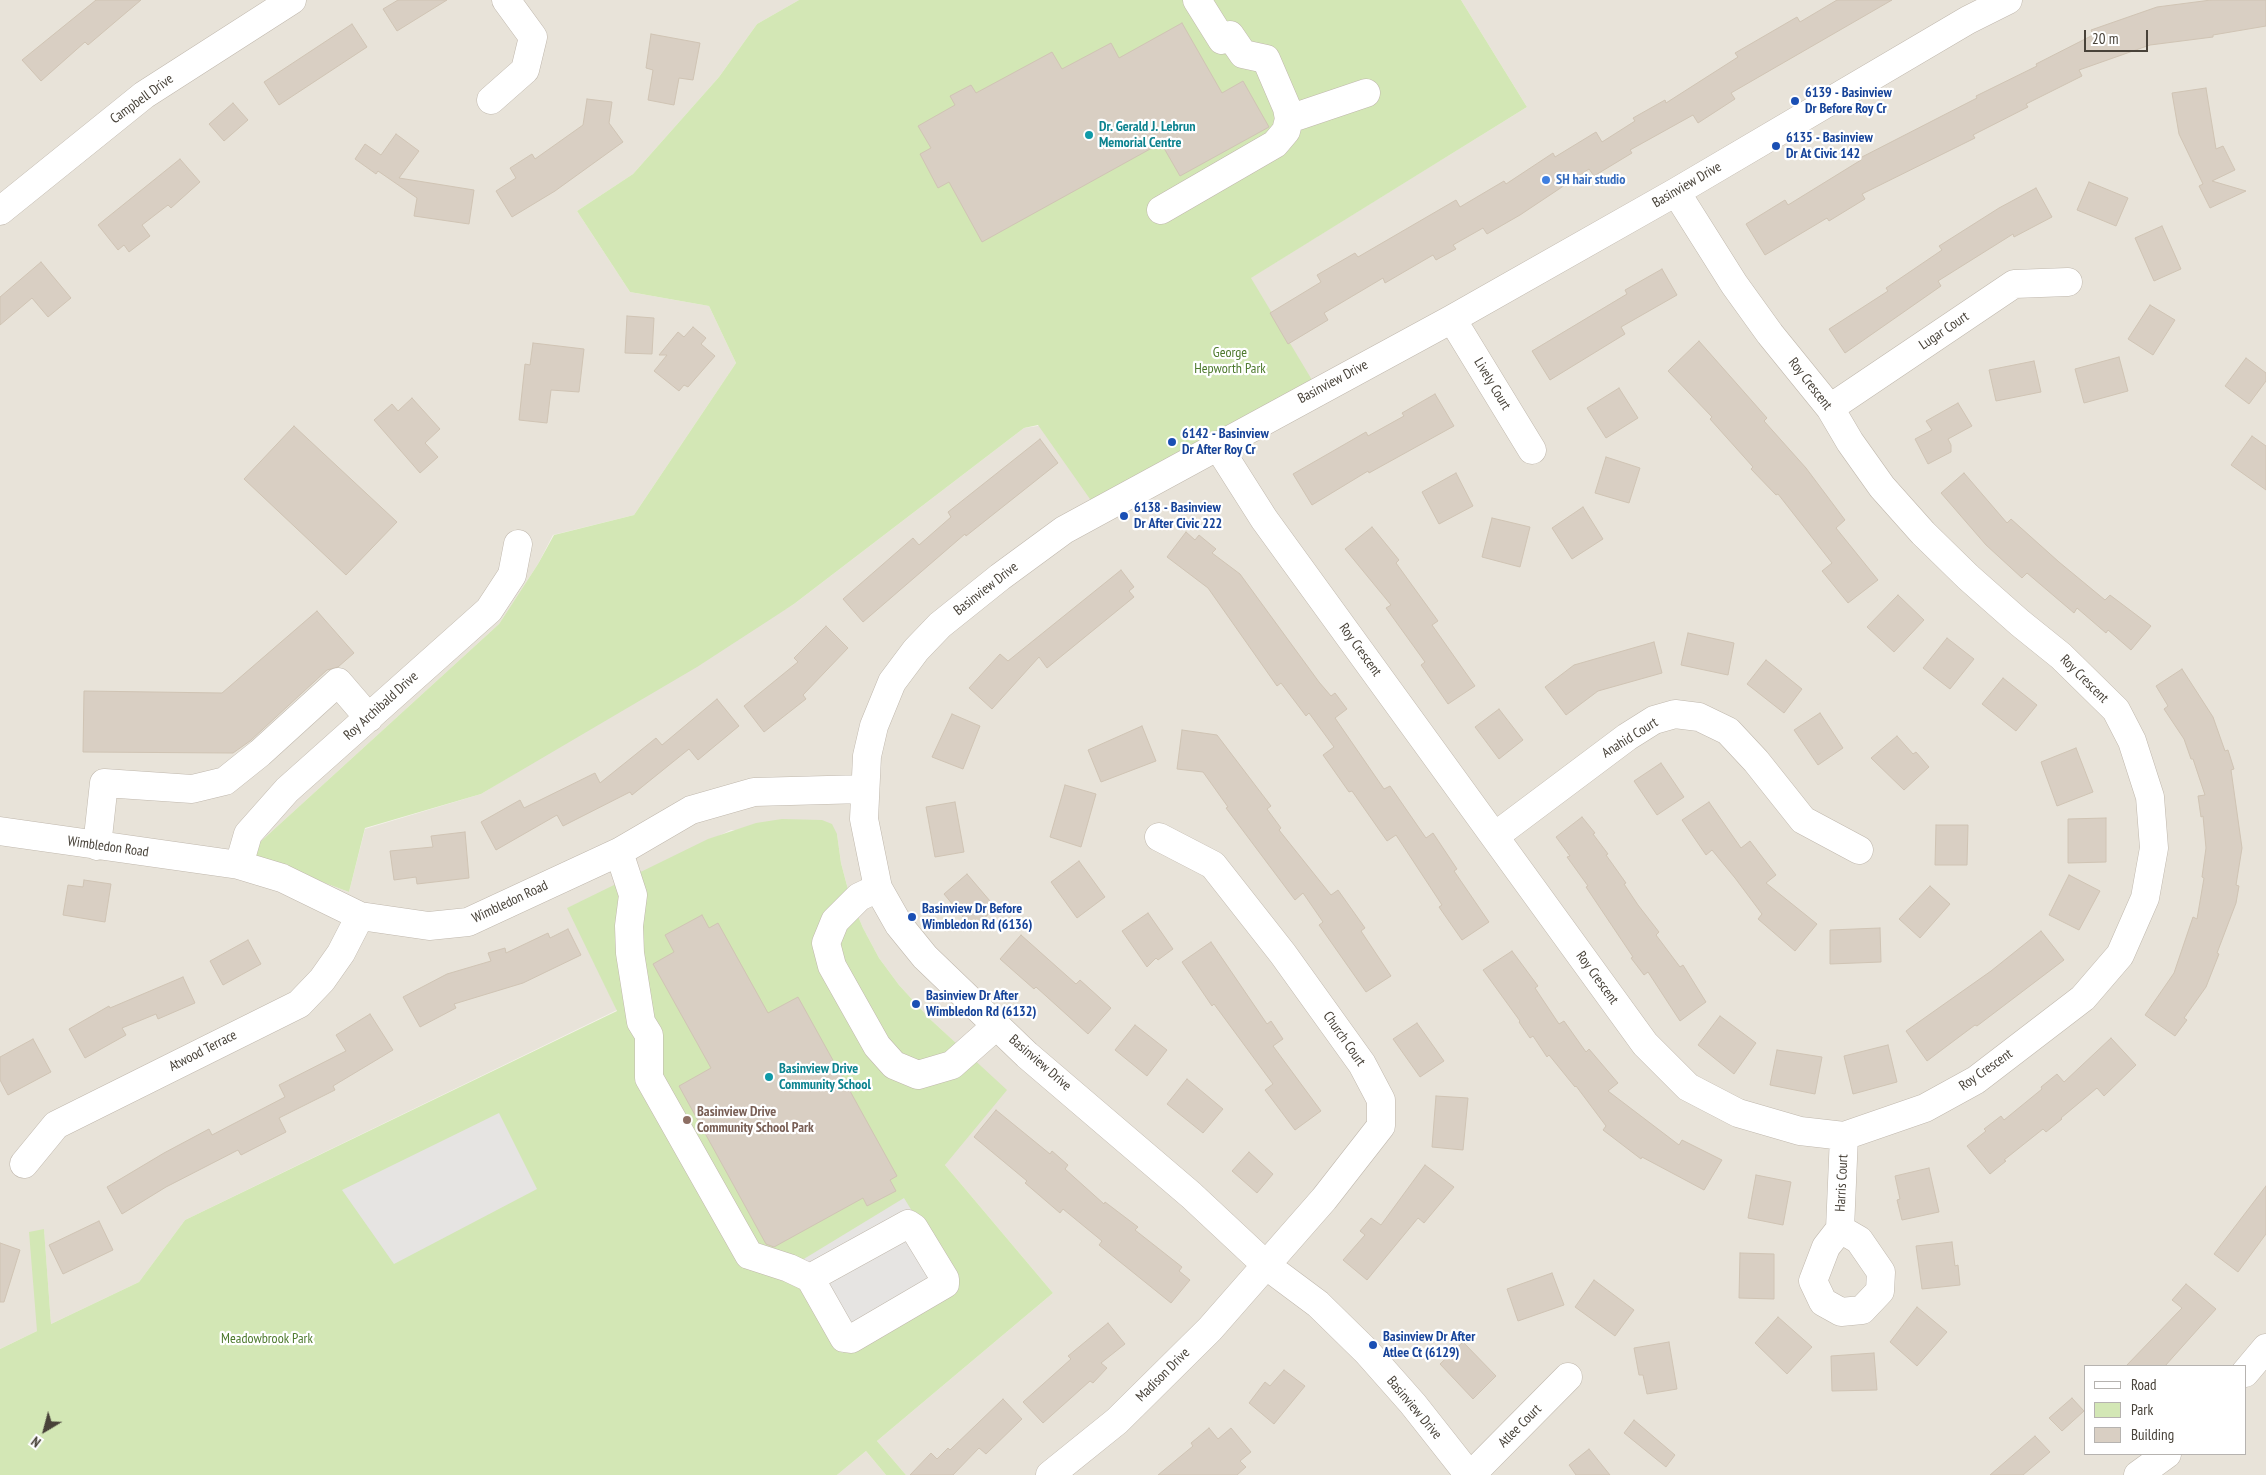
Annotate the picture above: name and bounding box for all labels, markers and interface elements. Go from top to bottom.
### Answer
scale bar [2086,20,2150,52]
text: 20 m [2092,29,2118,48]
street label: Campbell Drive [107,71,177,127]
place label: 6139 - Basinview Dr Before Roy Cr [1805,85,1892,118]
marker: 6139 - Basinview Dr Before Roy Cr [1789,95,1801,107]
place label: Dr. Gerald J. Lebrun Memorial Centre [1099,119,1195,152]
marker: Dr. Gerald J. Lebrun Memorial Centre [1083,129,1095,141]
place label: 6135 - Basinview Dr At Civic 142 [1786,130,1873,162]
marker: 6135 - Basinview Dr At Civic 142 [1770,140,1782,152]
street label: Basinview Drive [1649,158,1725,212]
place label: SH hair studio [1556,172,1625,188]
marker: SH hair studio [1540,174,1552,186]
street label: Lugar Court [1916,308,1972,354]
park label: George Hepworth Park [1194,345,1266,378]
street label: Lively Court [1470,355,1514,413]
street label: Roy Crescent [1784,355,1836,413]
street label: Basinview Drive [1295,357,1371,407]
place label: 6142 - Basinview Dr After Roy Cr [1182,426,1269,458]
marker: 6142 - Basinview Dr After Roy Cr [1166,436,1178,448]
place label: 6138 - Basinview Dr After Civic 222 [1134,500,1222,532]
marker: 6138 - Basinview Dr After Civic 222 [1118,510,1130,522]
street label: Basinview Drive [951,559,1021,619]
street label: Roy Crescent [1335,620,1385,680]
street label: Roy Crescent [2056,651,2112,707]
street label: Roy Archibald Drive [340,668,422,744]
street label: Anahid Court [1599,714,1661,762]
street label: Wimbledon Road [66,833,150,861]
street label: Wimbledon Road [469,877,551,927]
place label: Basinview Dr Before Wimbledon Rd (6136) [922,901,1032,934]
marker: Basinview Dr Before Wimbledon Rd (6136) [906,911,918,923]
street label: Roy Crescent [1572,948,1622,1008]
place label: Basinview Dr After Wimbledon Rd (6132) [926,988,1036,1020]
marker: Basinview Dr After Wimbledon Rd (6132) [910,998,922,1010]
street label: Church Court [1319,1008,1369,1070]
street label: Atwood Terrace [166,1027,240,1075]
street label: Basinview Drive [1005,1031,1075,1095]
street label: Roy Crescent [1956,1046,2016,1094]
place label: Basinview Drive Community School [779,1061,871,1094]
marker: Basinview Drive Community School [763,1071,775,1083]
place label: Basinview Drive Community School Park [697,1104,814,1136]
marker: Basinview Drive Community School Park [681,1114,693,1126]
street label: Harris Court [1832,1154,1852,1212]
place label: Basinview Dr After Atlee Ct (6129) [1383,1329,1475,1361]
park label: Meadowbrook Park [221,1331,313,1347]
marker: Basinview Dr After Atlee Ct (6129) [1367,1339,1379,1351]
street label: Madison Drive [1133,1345,1193,1405]
legend [2084,1365,2246,1455]
street label: Basinview Drive [1383,1373,1445,1443]
text: Road [2131,1375,2157,1394]
text: Park [2131,1400,2153,1419]
street label: Atlee Court [1495,1401,1545,1451]
north arrow [20,1405,70,1455]
text: Building [2131,1425,2174,1444]
text: N [28,1433,44,1451]

